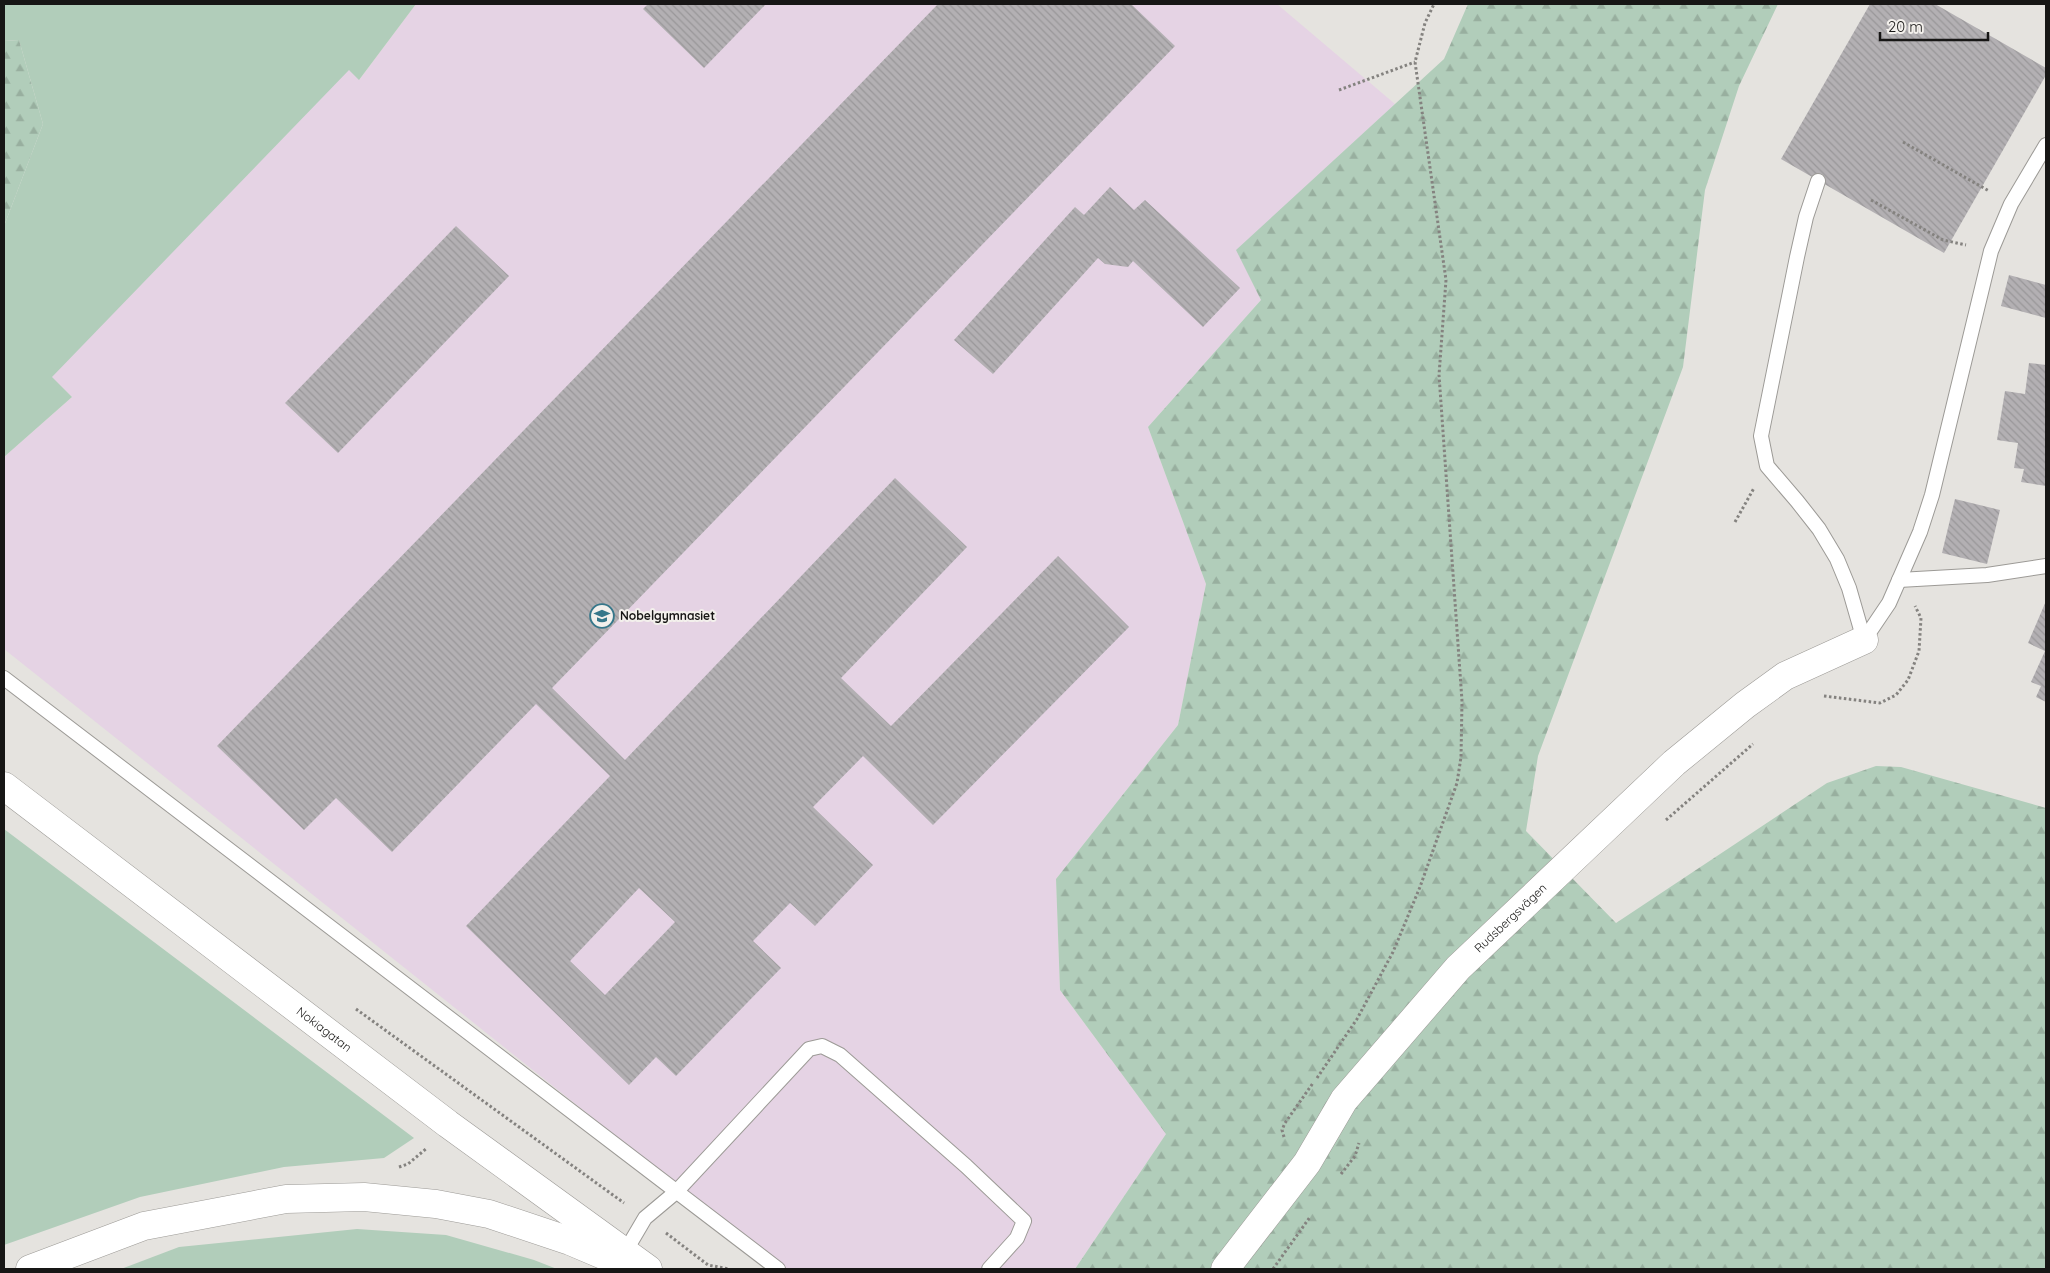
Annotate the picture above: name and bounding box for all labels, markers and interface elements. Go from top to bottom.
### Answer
scale bar [1880,10,1988,42]
text: 20 m [1888,17,1923,36]
school or university icon: Nobelgymnasiet [589,603,615,629]
place label: Nobelgymnasiet [620,608,715,623]
street label: Rudsbergsvägen [1471,880,1549,955]
street label: Nokiagatan [294,1003,355,1055]

